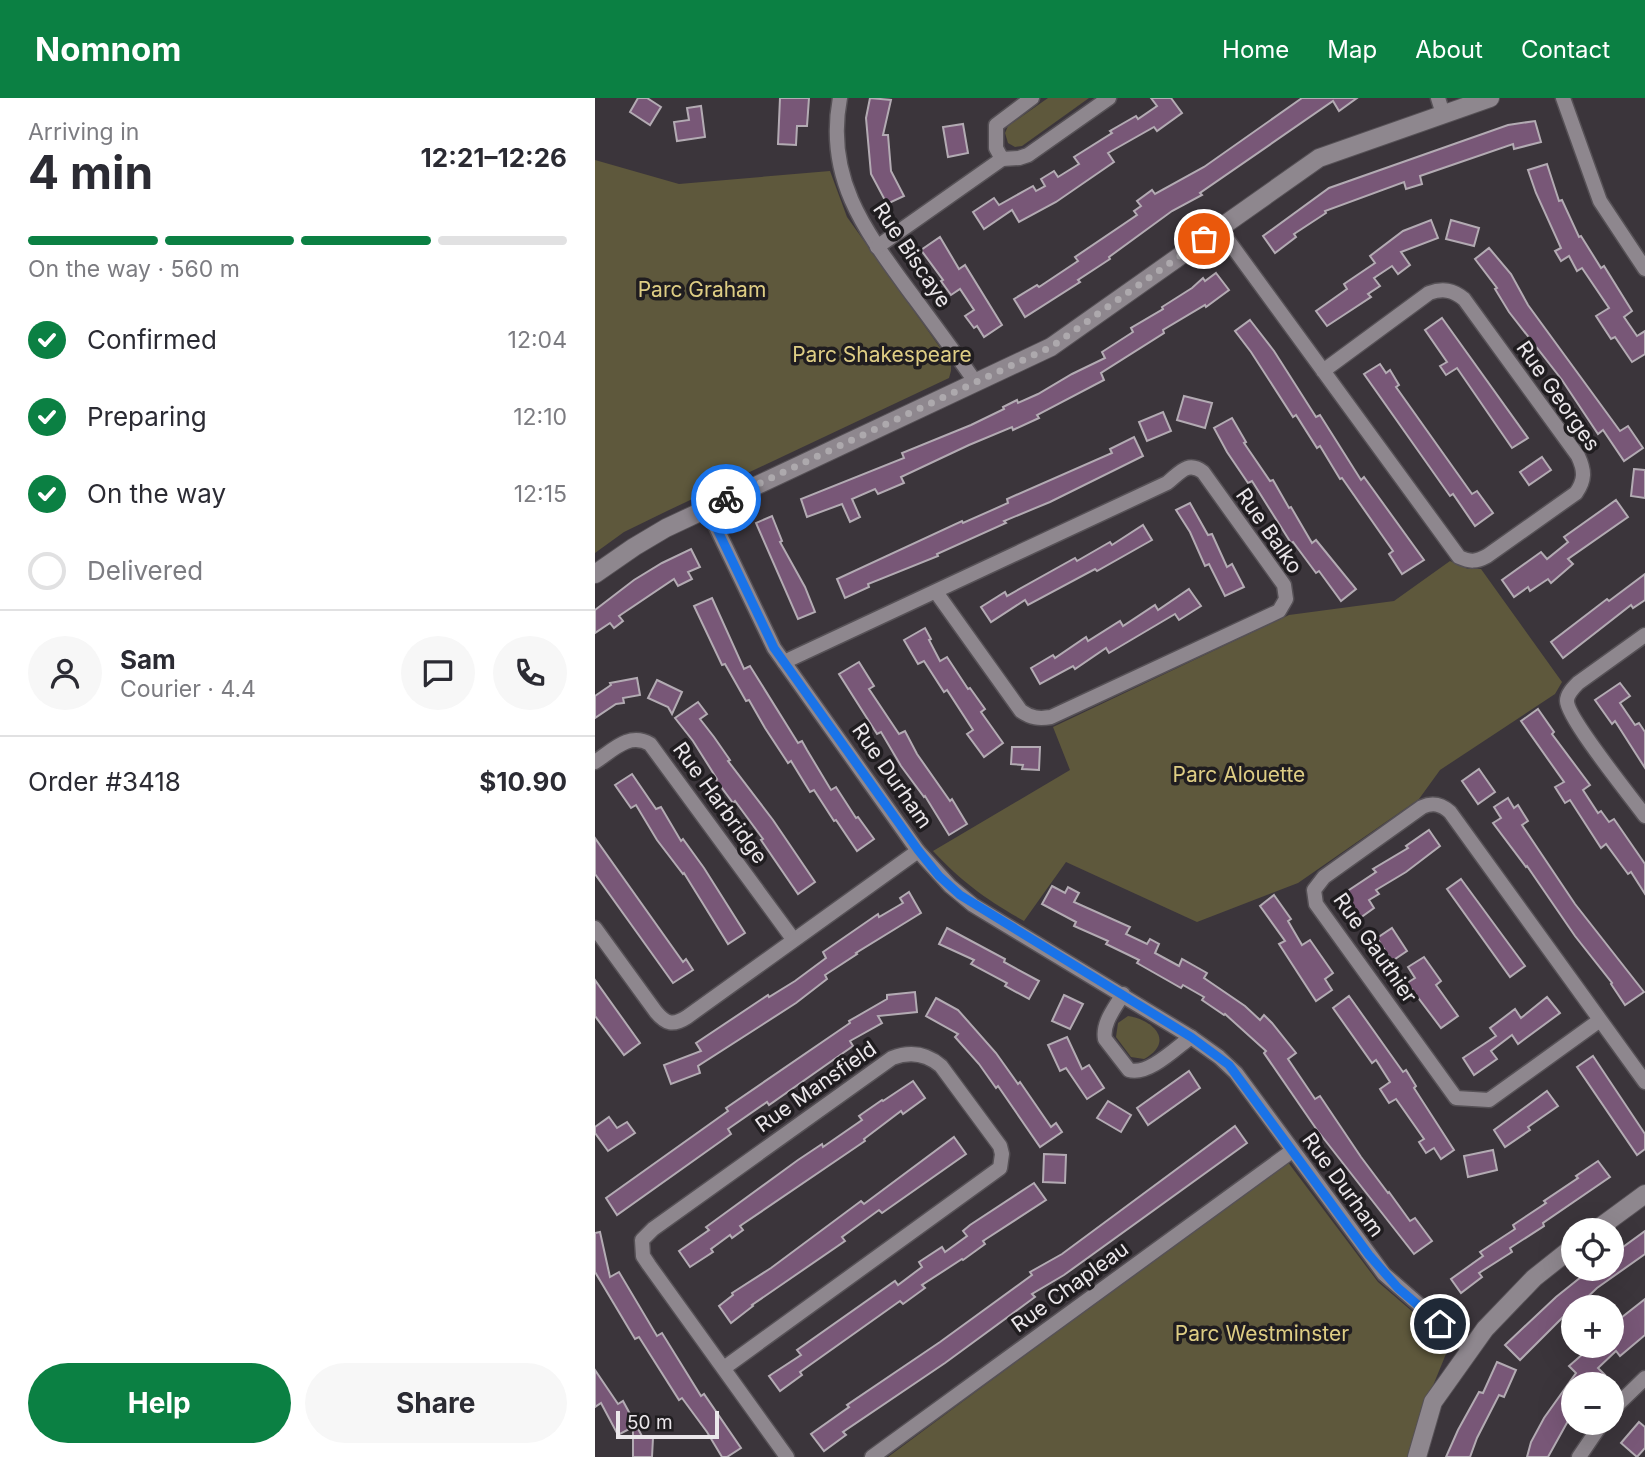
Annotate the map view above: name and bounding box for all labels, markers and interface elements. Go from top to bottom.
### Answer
text: Nomnom [35,29,181,69]
text: Home [1222,35,1289,64]
text: Map [1327,35,1377,64]
text: About [1415,35,1483,64]
text: Contact [1521,35,1610,64]
text: Arriving in [28,118,139,146]
text: 12:21–12:26 [421,142,567,173]
text: 4 min [28,144,153,200]
street label: Rue Biscaye [868,197,957,312]
pin [1174,209,1234,269]
icon: bag [1185,220,1223,258]
text: On the way · 560 m [28,255,240,283]
park label: Parc Graham [638,277,766,302]
icon: check [28,321,66,359]
text: Confirmed [87,324,217,355]
text: 12:04 [508,326,567,354]
street label: Rue Georges [1511,336,1605,455]
park label: Parc Shakespeare [792,342,972,367]
icon: check [28,398,66,436]
text: Preparing [87,401,207,432]
text: 12:10 [513,403,567,431]
courier [691,464,761,534]
icon: check [28,475,66,513]
text: On the way [87,478,226,509]
text: 12:15 [514,480,567,508]
icon: bike [707,480,745,518]
street label: Rue Balko [1231,483,1308,578]
text: Delivered [87,555,203,586]
button: person [28,636,102,710]
button: chat [401,636,475,710]
button: phone [493,636,567,710]
text: Sam [120,644,176,675]
text: Courier · 4.4 [120,675,256,703]
street label: Rue Durham [847,718,938,833]
street label: Rue Harbridge [668,737,773,868]
park label: Parc Alouette [1173,762,1305,787]
text: Order #3418 [28,766,181,797]
text: $10.90 [479,766,567,797]
street label: Rue Gauthier [1328,888,1423,1008]
street label: Rue Mansfield [751,1036,881,1137]
street label: Rue Durham [1297,1128,1390,1242]
map controls [1561,1218,1624,1435]
button: locate [1561,1218,1624,1281]
street label: Rue Chapleau [1006,1236,1133,1337]
pin [1410,1294,1470,1354]
button: + [1561,1295,1624,1358]
icon: home [1421,1305,1459,1343]
park label: Parc Westminster [1175,1321,1349,1346]
button: Help [28,1363,291,1443]
button: Share [305,1363,567,1443]
button: − [1561,1372,1624,1435]
scale bar [616,1408,719,1440]
text: 50 m [627,1411,673,1434]

